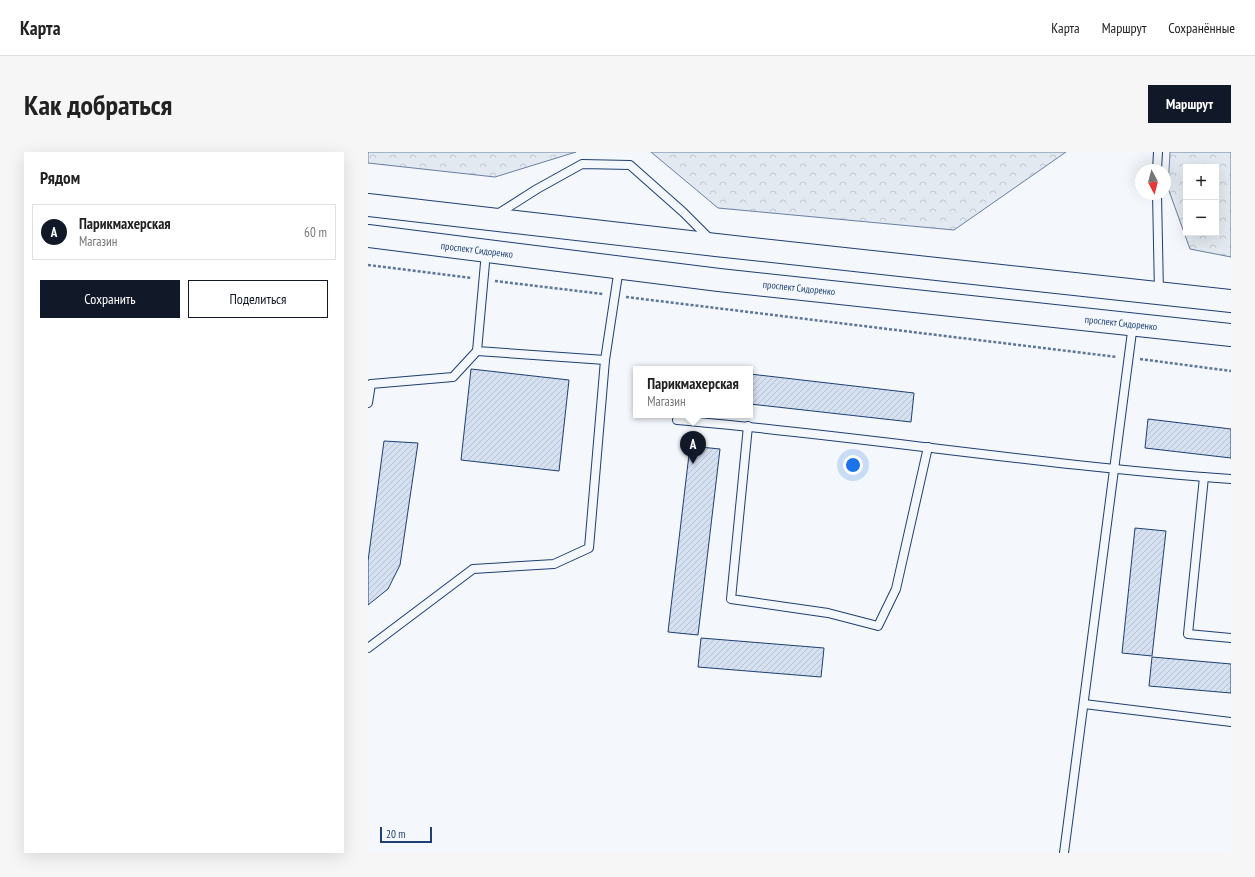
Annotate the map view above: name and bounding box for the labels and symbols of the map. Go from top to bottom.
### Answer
north arrow [1135,164,1171,200]
street label: проспект Сидоренко [440,239,514,261]
street label: проспект Сидоренко [762,278,836,298]
street label: проспект Сидоренко [1084,313,1158,333]
pin: A [680,431,706,464]
your location [843,455,863,475]
scale bar [380,825,432,844]

